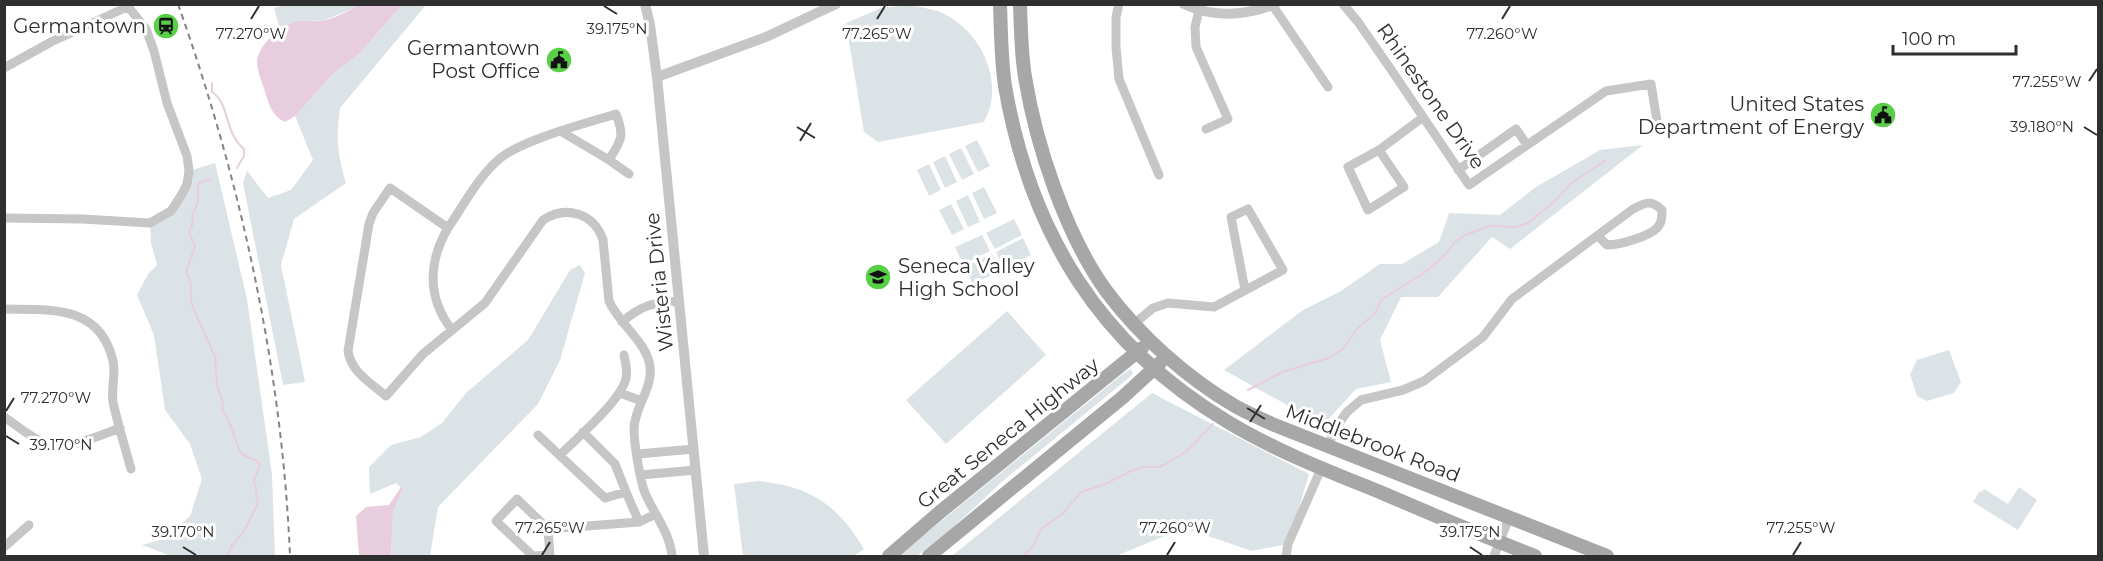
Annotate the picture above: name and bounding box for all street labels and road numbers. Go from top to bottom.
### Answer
street label: Rhinestone Drive [1372,19,1490,173]
street label: Wisteria Drive [640,211,678,353]
street label: Great Seneca Highway [912,352,1104,514]
street label: Middlebrook Road [1282,399,1464,487]

